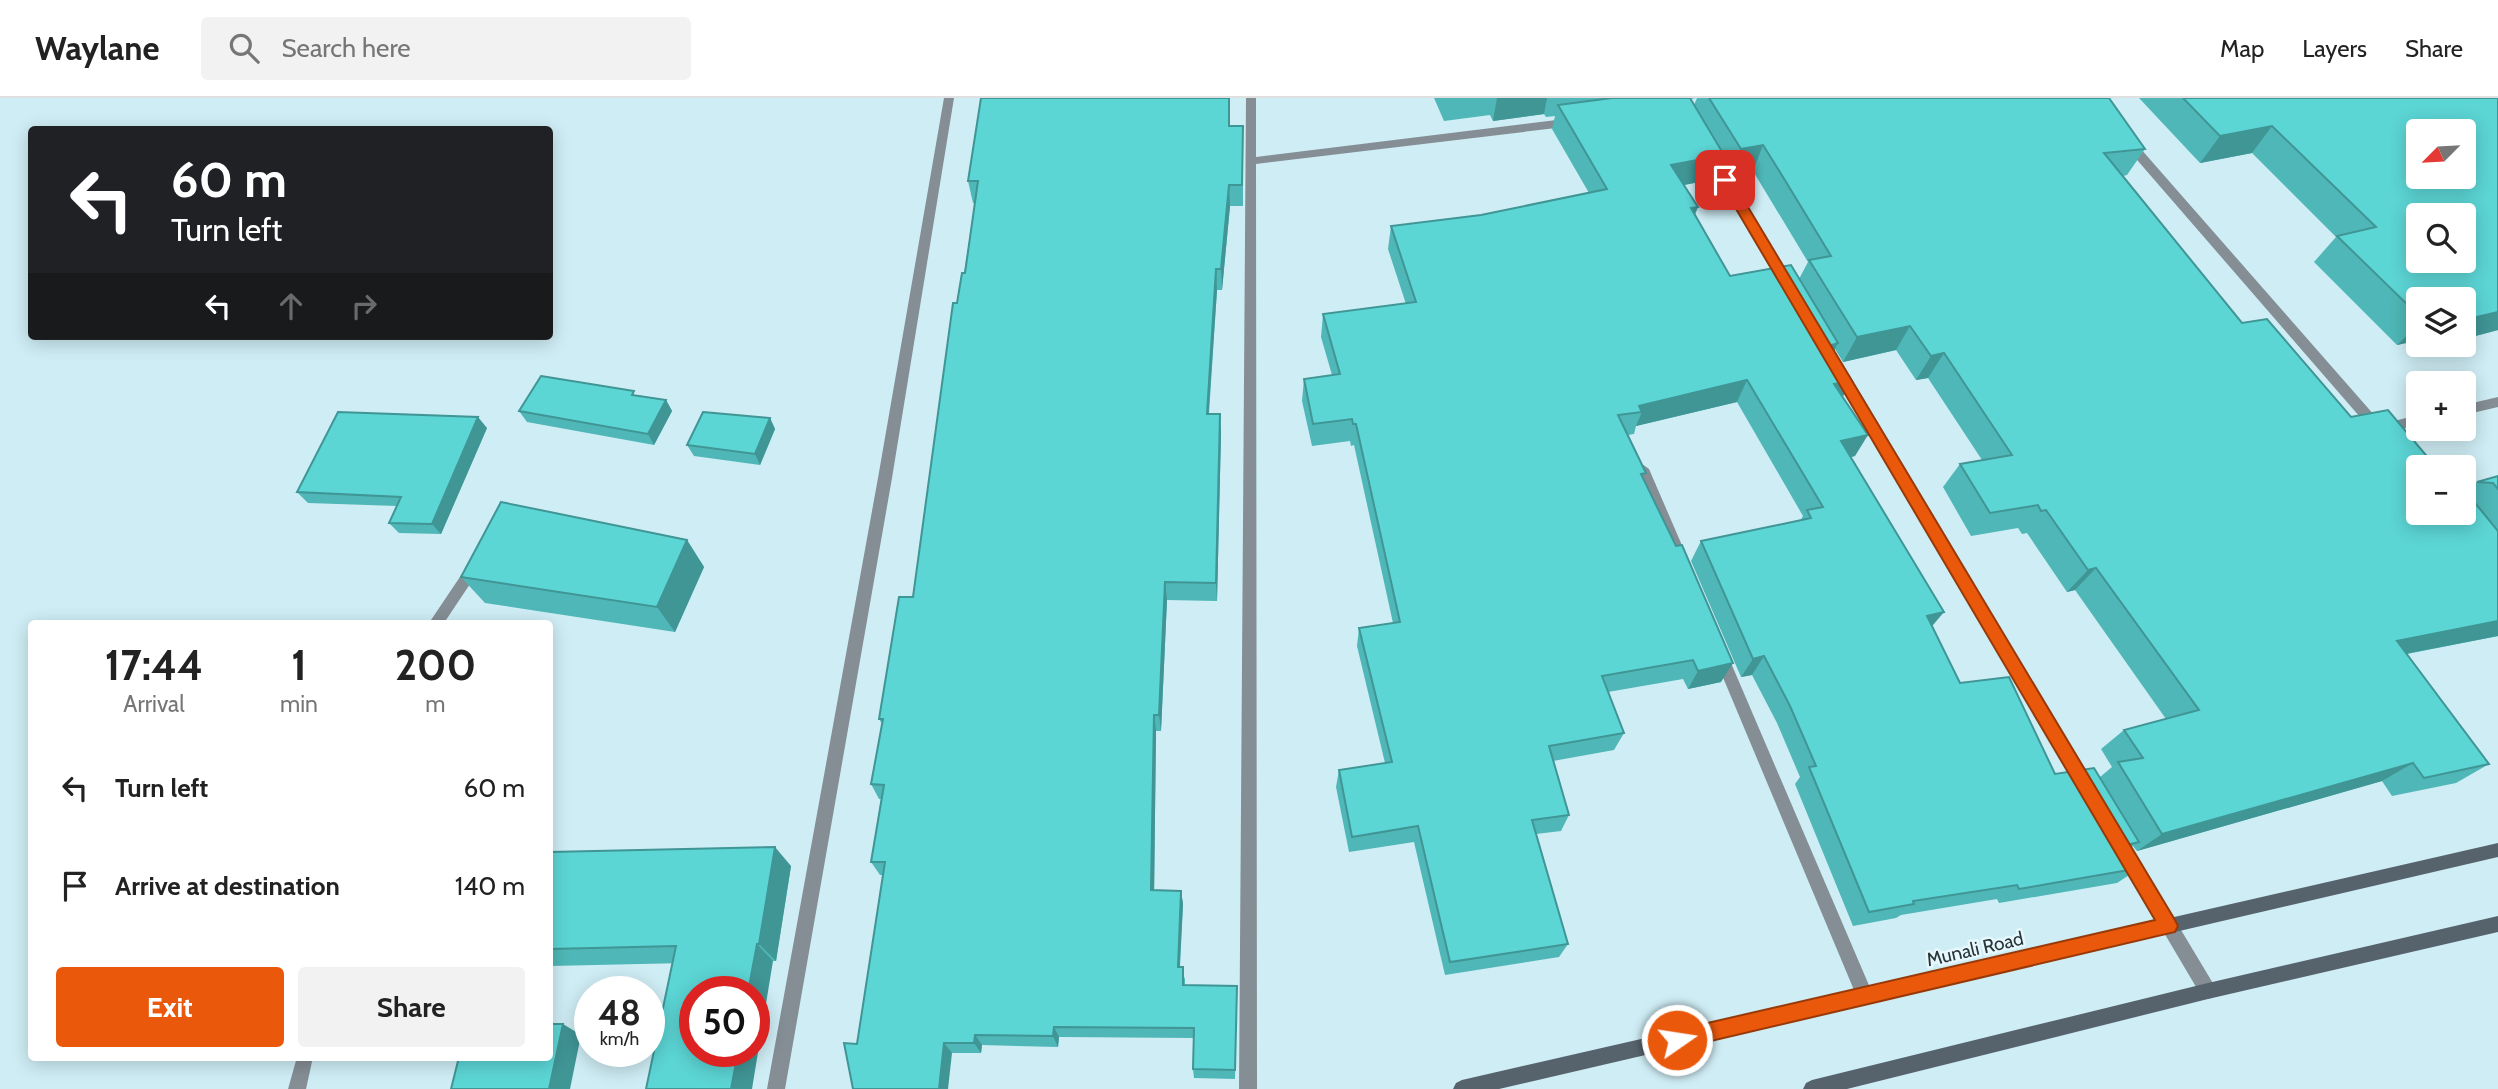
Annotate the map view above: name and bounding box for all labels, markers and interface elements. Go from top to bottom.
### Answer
search box [201,17,691,80]
text: Waylane [35,28,159,68]
icon: search [225,29,263,67]
text: Search here [281,32,411,64]
text: Map [2220,34,2264,63]
text: Layers [2302,34,2367,63]
text: Share [2405,34,2463,63]
north arrow [2406,119,2476,189]
map controls [2406,119,2476,525]
text: 60 m [171,150,287,209]
pin [1695,150,1755,210]
icon: left [56,154,147,245]
icon: arrive [1706,161,1744,199]
button: search [2406,203,2476,273]
text: Turn left [171,210,282,249]
icon: left [199,287,237,325]
icon: ahead [272,287,310,325]
icon: right [345,287,383,325]
button: layers [2406,287,2476,357]
button: + [2406,371,2476,441]
button: − [2406,455,2476,525]
text: 17:44 [105,639,203,691]
text: 1 [291,639,307,691]
text: 200 [395,639,476,691]
text: Arrival [123,690,185,718]
text: min [280,690,318,718]
text: m [425,690,446,718]
icon: left [56,769,94,807]
text: Turn left [115,772,208,804]
text: 60 m [463,772,525,804]
icon: arrive [56,867,94,905]
text: Arrive at destination [115,870,340,902]
text: 140 m [455,870,525,902]
street label: Munali Road [1924,927,2026,971]
button: Exit [56,967,284,1047]
button: Share [298,967,525,1047]
speed limit sign: 50 [679,976,770,1067]
text: 48 [598,991,641,1034]
position arrow [1640,1003,1714,1077]
text: km/h [600,1028,639,1050]

